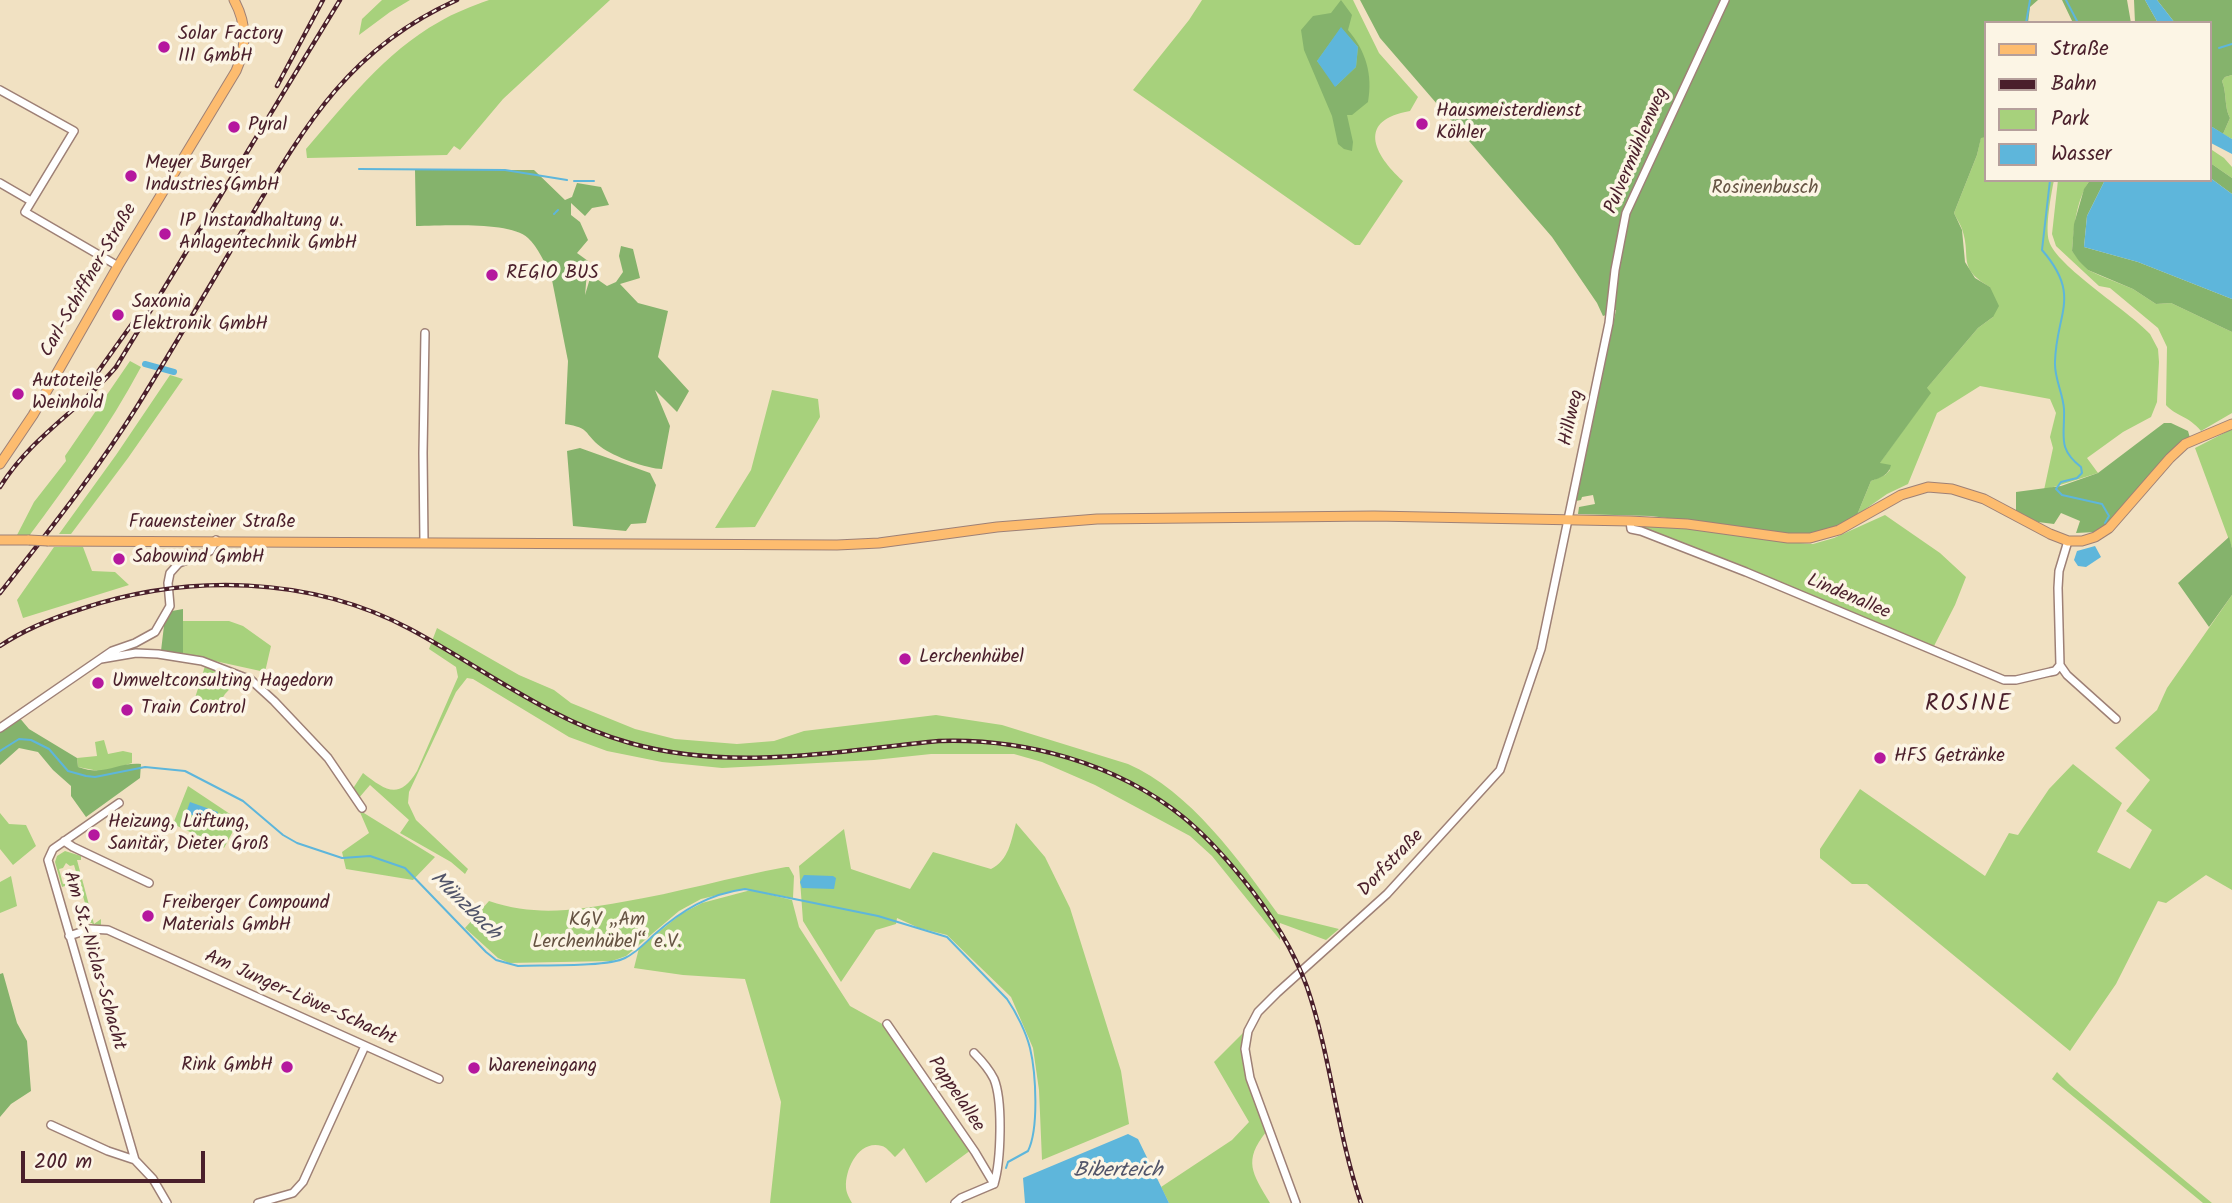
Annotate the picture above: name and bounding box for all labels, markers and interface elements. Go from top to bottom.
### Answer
legend [1983,21,2211,182]
place label: Solar Factory III GmbH [178,25,283,69]
text: Straße [2051,33,2109,66]
marker: Solar Factory III GmbH [156,39,172,55]
text: Bahn [2051,68,2097,101]
street label: Pulvermühlenweg [1601,84,1675,218]
place label: Hausmeisterdienst Köhler [1436,102,1581,146]
text: Park [2051,103,2089,136]
place label: Pyral [248,116,287,138]
marker: Hausmeisterdienst Köhler [1414,116,1430,132]
marker: Pyral [226,119,242,135]
text: Wasser [2051,138,2112,171]
place label: Meyer Burger Industries GmbH [145,154,280,198]
marker: Meyer Burger Industries GmbH [123,168,139,184]
park label: Rosinenbusch [1712,179,1818,201]
street label: Carl-Schiffner-Straße [37,200,143,362]
place label: IP Instandhaltung u. Anlagentechnik GmbH [179,212,357,256]
marker: IP Instandhaltung u. Anlagentechnik GmbH [157,226,173,242]
place label: REGIO BUS [506,264,599,286]
marker: REGIO BUS [484,267,500,283]
place label: Saxonia Elektronik GmbH [132,293,268,337]
marker: Saxonia Elektronik GmbH [110,307,126,323]
place label: Autoteile Weinhold [32,372,103,416]
marker: Autoteile Weinhold [10,386,26,402]
street label: Hillweg [1556,388,1590,448]
street label: Frauensteiner Straße [129,513,295,535]
place label: Sabowind GmbH [133,548,265,570]
marker: Sabowind GmbH [111,551,127,567]
street label: Lindenallee [1803,570,1893,626]
place label: Lerchenhübel [919,648,1024,670]
marker: Lerchenhübel [897,651,913,667]
place label: Umweltconsulting Hagedorn [112,672,333,694]
marker: Umweltconsulting Hagedorn [90,675,106,691]
district label: ROSINE [1926,692,2012,720]
place label: Train Control [141,699,246,721]
marker: Train Control [119,702,135,718]
place label: HFS Getränke [1894,747,2005,769]
marker: HFS Getränke [1872,750,1888,766]
place label: Heizung, Lüftung, Sanitär, Dieter Groß [108,813,269,857]
street label: Dorfstraße [1354,826,1430,902]
marker: Heizung, Lüftung, Sanitär, Dieter Groß [86,827,102,843]
water label: Münzbach [423,867,505,947]
street label: Am St.-Niclas-Schacht [57,869,129,1053]
place label: Freiberger Compound Materials GmbH [162,894,329,938]
marker: Freiberger Compound Materials GmbH [140,908,156,924]
park label: KGV „Am Lerchenhübel“ e.V. [532,911,682,955]
street label: Am Junger-Löwe-Schacht [200,946,400,1052]
street label: Pappelallee [922,1053,988,1137]
place label: Rink GmbH [181,1056,273,1078]
place label: Wareneingang [488,1057,597,1079]
marker: Rink GmbH [279,1059,295,1075]
marker: Wareneingang [466,1060,482,1076]
scale bar [24,1136,208,1180]
text: 200 m [34,1146,92,1179]
water label: Biberteich [1074,1159,1162,1185]

